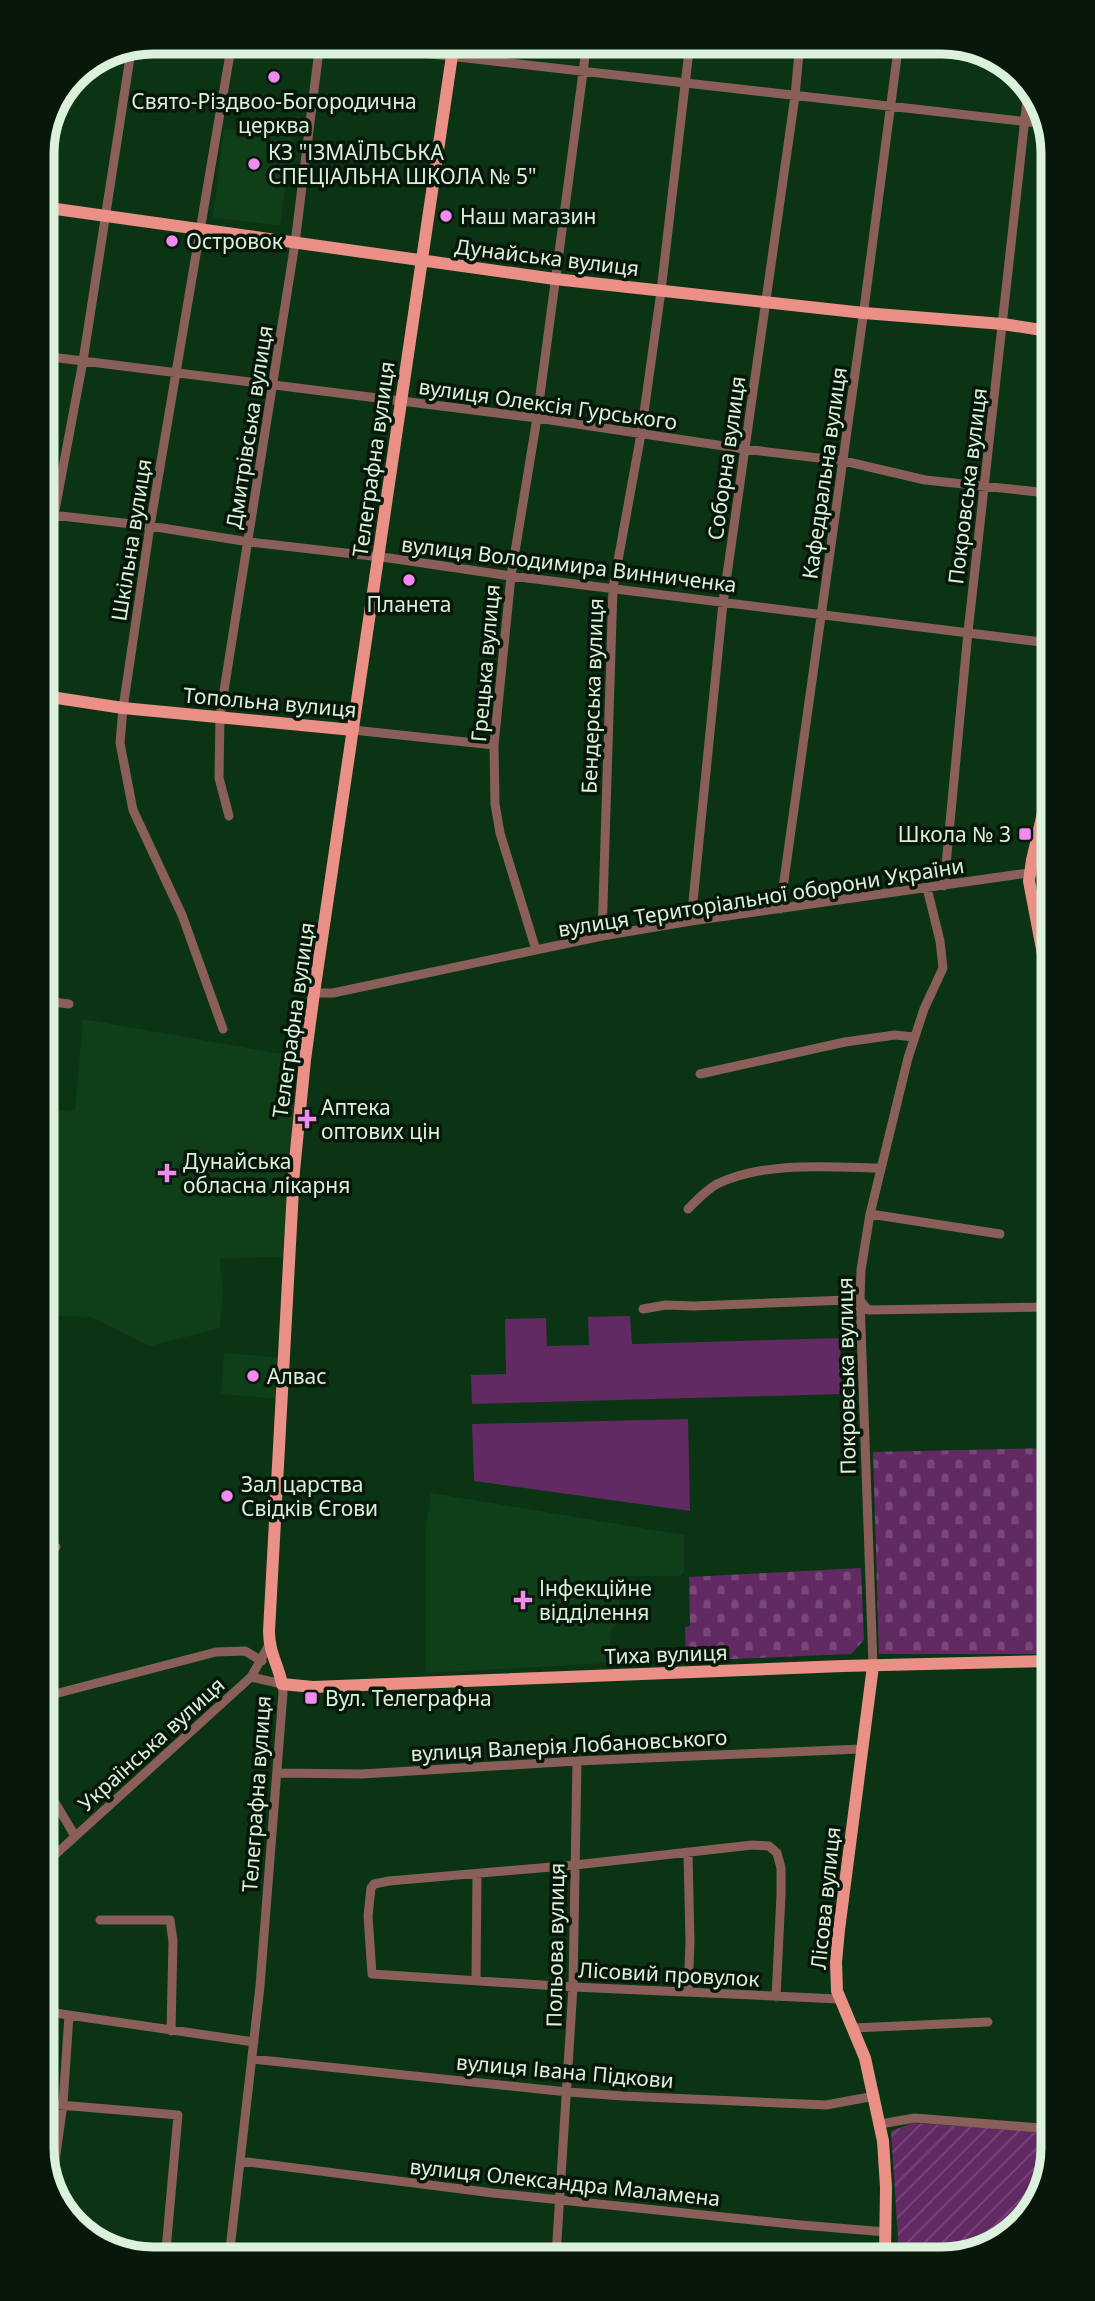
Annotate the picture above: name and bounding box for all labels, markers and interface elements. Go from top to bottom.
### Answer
marker: Свято-Різдвоо-Богородична церква [266,69,282,85]
place label: Свято-Різдвоо-Богородична церква [131,87,417,139]
place label: КЗ "ІЗМАЇЛЬСЬКА СПЕЦІАЛЬНА ШКОЛА № 5" [268,138,536,190]
marker: КЗ "ІЗМАЇЛЬСЬКА СПЕЦІАЛЬНА ШКОЛА № 5" [246,156,262,172]
place label: Наш магазин [460,202,596,230]
marker: Наш магазин [438,208,454,224]
place label: Островок [186,227,283,255]
street label: Дунайська вулиця [453,232,641,282]
marker: Островок [164,233,180,249]
street label: Дмитрівська вулиця [219,323,279,531]
street label: Телеграфна вулиця [345,359,401,559]
street label: Кафедральна вулиця [795,365,853,581]
street label: вулиця Олексія Гурського [417,372,679,436]
street label: Соборна вулиця [701,374,751,542]
street label: Покровська вулиця [941,386,993,586]
street label: Шкільна вулиця [104,457,158,623]
street label: вулиця Володимира Винниченка [400,530,738,598]
marker: Планета [401,572,417,588]
street label: Грецька вулиця [464,583,506,743]
place label: Планета [366,590,452,618]
street label: Бендерська вулиця [575,598,609,794]
street label: Топольна вулиця [182,680,358,724]
place label: Школа № 3 [898,820,1011,848]
marker: Школа № 3 [1017,826,1033,842]
street label: вулиця Територіальної оборони України [556,851,966,943]
street label: Телеграфна вулиця [265,920,321,1120]
place label: Аптека оптових цін [321,1093,440,1145]
marker: Аптека оптових цін [299,1111,315,1127]
place label: Дунайська обласна лікарня [183,1147,350,1199]
marker: Дунайська обласна лікарня [157,1163,177,1183]
street label: Покровська вулиця [830,1277,862,1475]
place label: Алвас [267,1362,327,1390]
marker: Алвас [245,1368,261,1384]
place label: Зал царства Свідків Єгови [241,1470,378,1522]
marker: Зал царства Свідків Єгови [219,1488,235,1504]
place label: Інфекційне відділення [539,1574,652,1626]
marker: Інфекційне відділення [513,1590,533,1610]
street label: Тиха вулиця [604,1638,728,1670]
street label: Українська вулиця [72,1671,230,1817]
place label: Вул. Телеграфна [325,1684,492,1712]
marker: Вул. Телеграфна [303,1690,319,1706]
street label: Телеграфна вулиця [235,1695,277,1893]
street label: вулиця Валерія Лобановського [410,1723,728,1767]
street label: Лісова вулиця [804,1825,846,1971]
street label: Польова вулиця [540,1862,570,2028]
street label: Лісовий провулок [578,1955,760,1993]
street label: вулиця Івана Підкови [455,2048,675,2094]
street label: вулиця Олександра Маламена [408,2152,722,2212]

